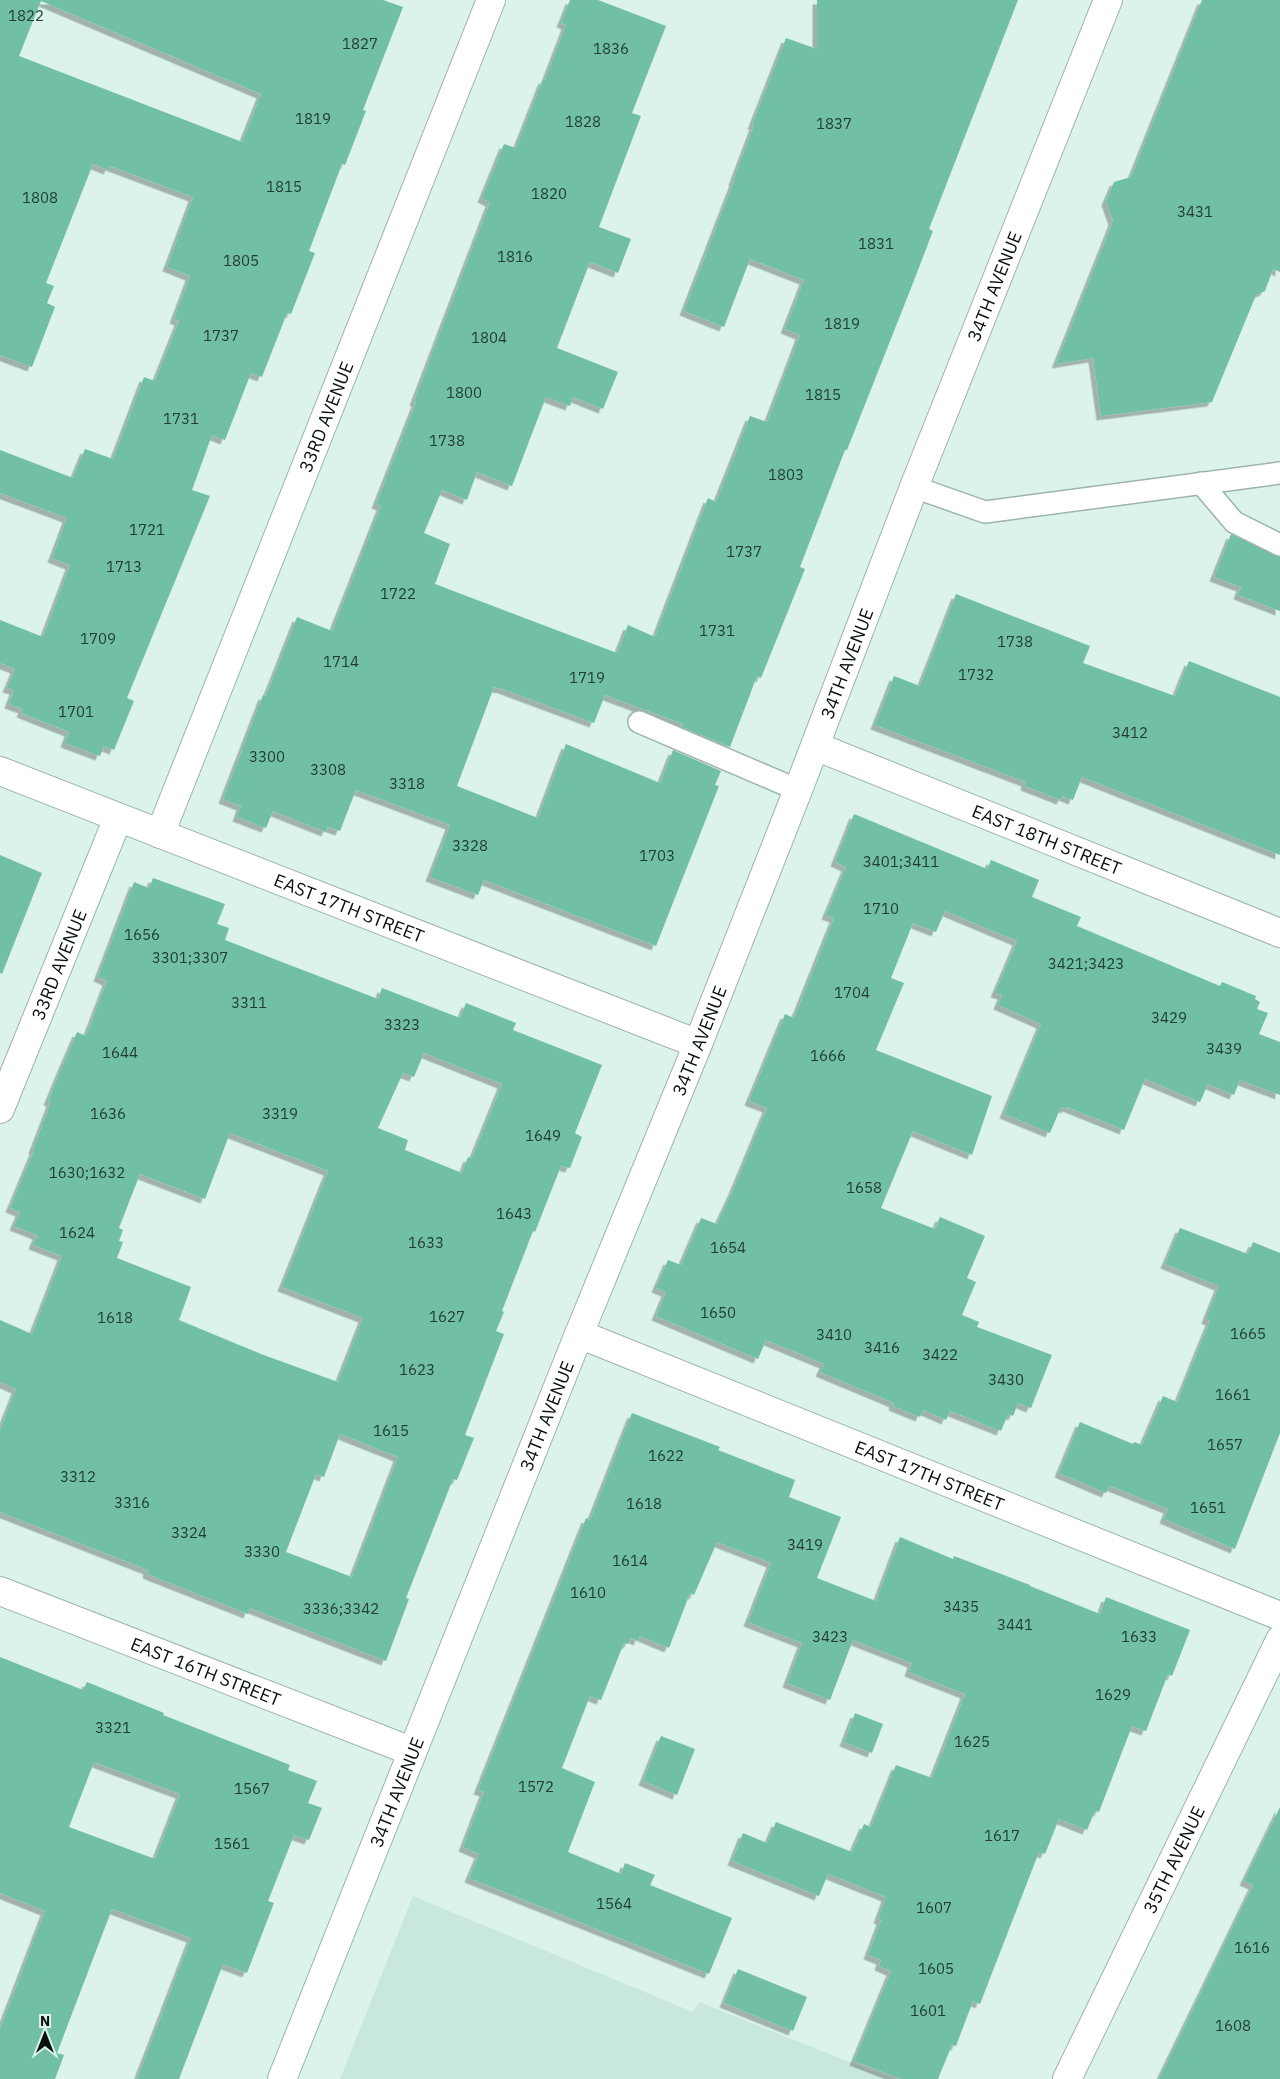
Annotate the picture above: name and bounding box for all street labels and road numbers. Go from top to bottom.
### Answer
street label: 34TH AVENUE [962,228,1026,345]
street label: 33RD AVENUE [293,358,358,475]
street label: 34TH AVENUE [815,605,878,722]
street label: EAST 18TH STREET [969,799,1125,880]
street label: EAST 17TH STREET [271,868,428,947]
street label: 33RD AVENUE [26,906,91,1023]
street label: 34TH AVENUE [667,982,731,1099]
street label: 34TH AVENUE [514,1357,579,1474]
street label: EAST 17TH STREET [852,1435,1008,1515]
street label: EAST 16TH STREET [128,1632,284,1711]
street label: 34TH AVENUE [364,1734,429,1850]
street label: 35TH AVENUE [1138,1802,1209,1917]

